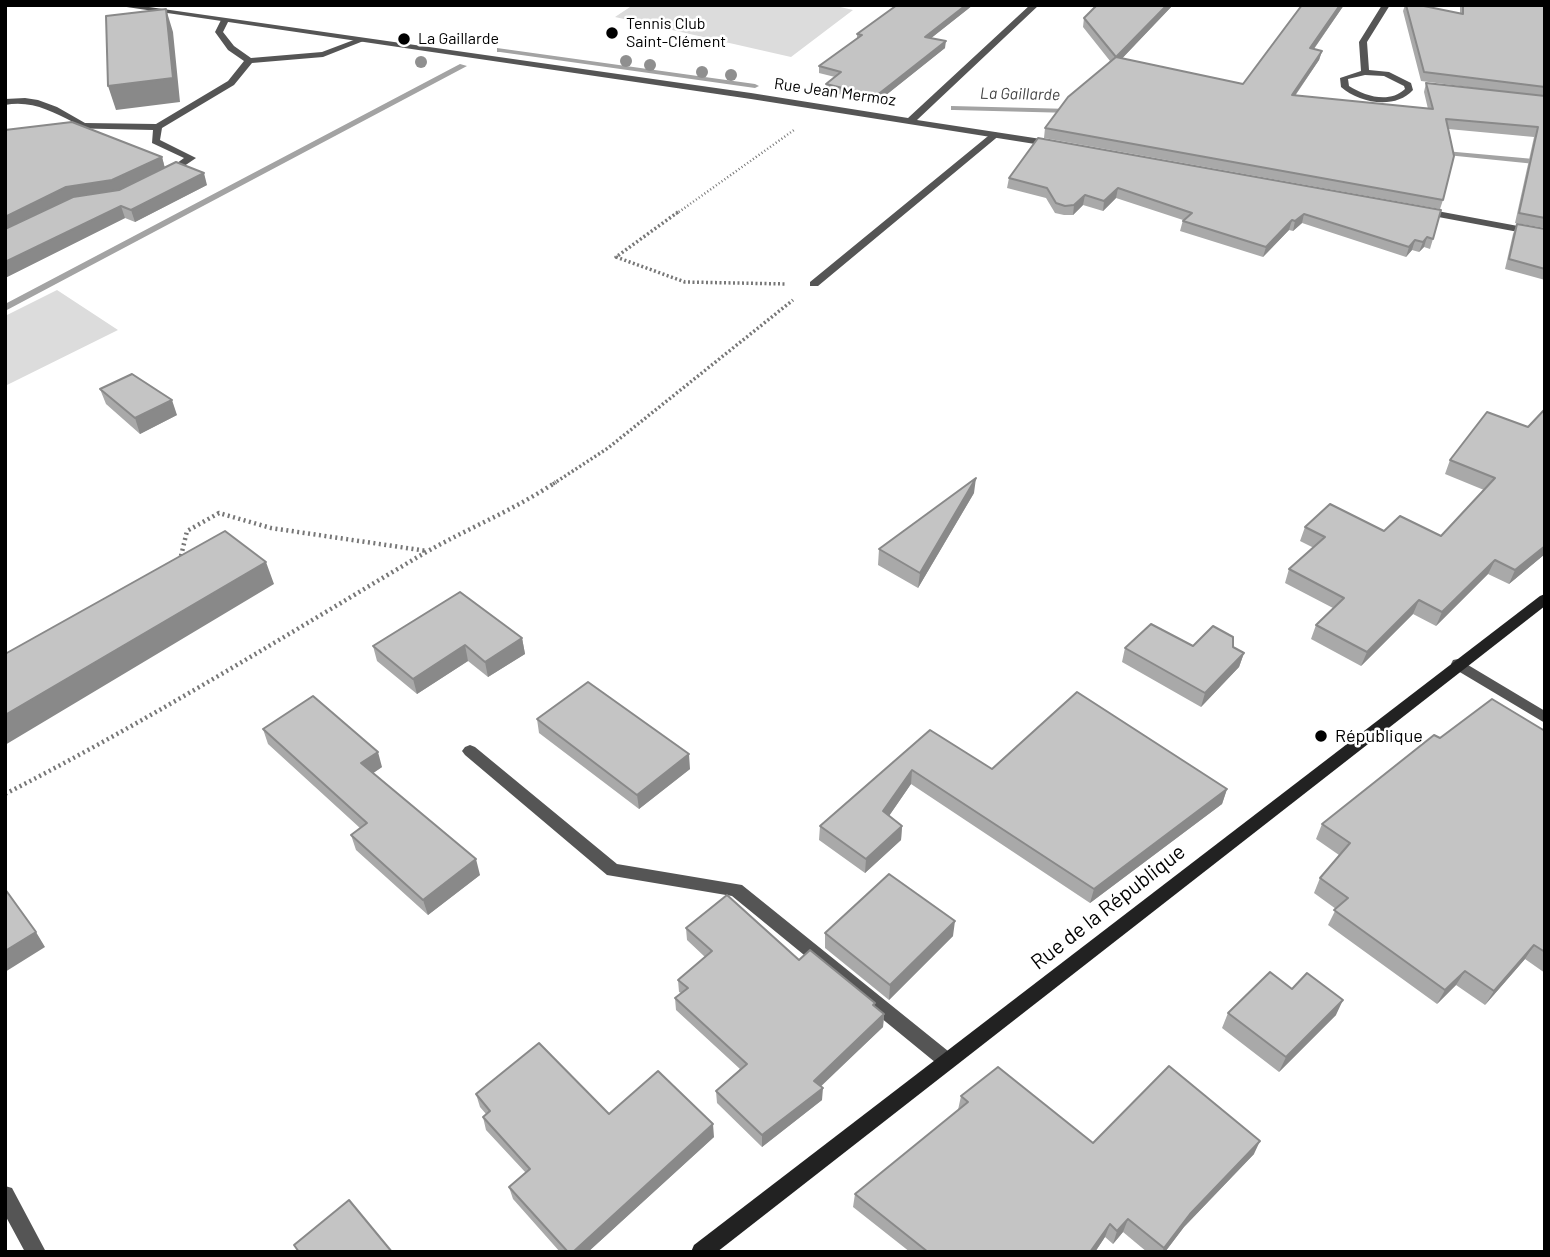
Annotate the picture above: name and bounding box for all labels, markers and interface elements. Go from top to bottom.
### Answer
place label: Tennis Club Saint-Clément [626,14,726,52]
marker: Tennis Club Saint-Clément [604,25,620,41]
place label: La Gaillarde [418,29,499,49]
marker: La Gaillarde [396,31,412,47]
street label: Rue Jean Mermoz [773,74,897,110]
water label: La Gaillarde [980,84,1060,104]
place label: République [1335,725,1423,747]
marker: République [1313,728,1329,744]
street label: Rue de la République [1026,839,1190,975]

